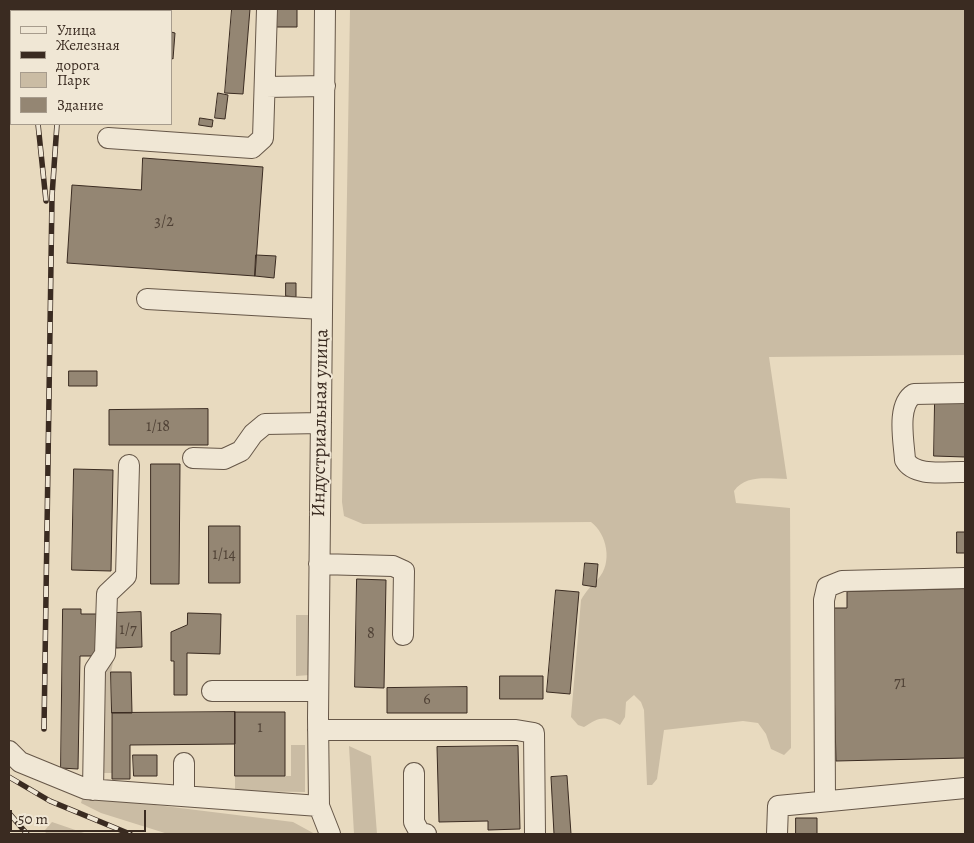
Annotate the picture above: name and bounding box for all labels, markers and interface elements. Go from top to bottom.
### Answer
legend [10,10,172,125]
text: Улица [57,20,96,40]
text: Железная дорога [56,35,120,75]
text: Парк [57,70,90,90]
text: Здание [57,95,104,115]
house number: 3/2 [154,212,174,232]
street label: Индустриальная улица [308,329,334,517]
house number: 1/18 [146,417,170,437]
house number: 1/14 [212,545,236,565]
house number: 1/7 [119,620,137,640]
house number: 8 [367,624,375,644]
house number: 71 [894,673,906,693]
house number: 6 [423,690,431,710]
house number: 1 [257,718,263,738]
scale bar [12,800,149,832]
text: 50 m [18,809,48,829]

